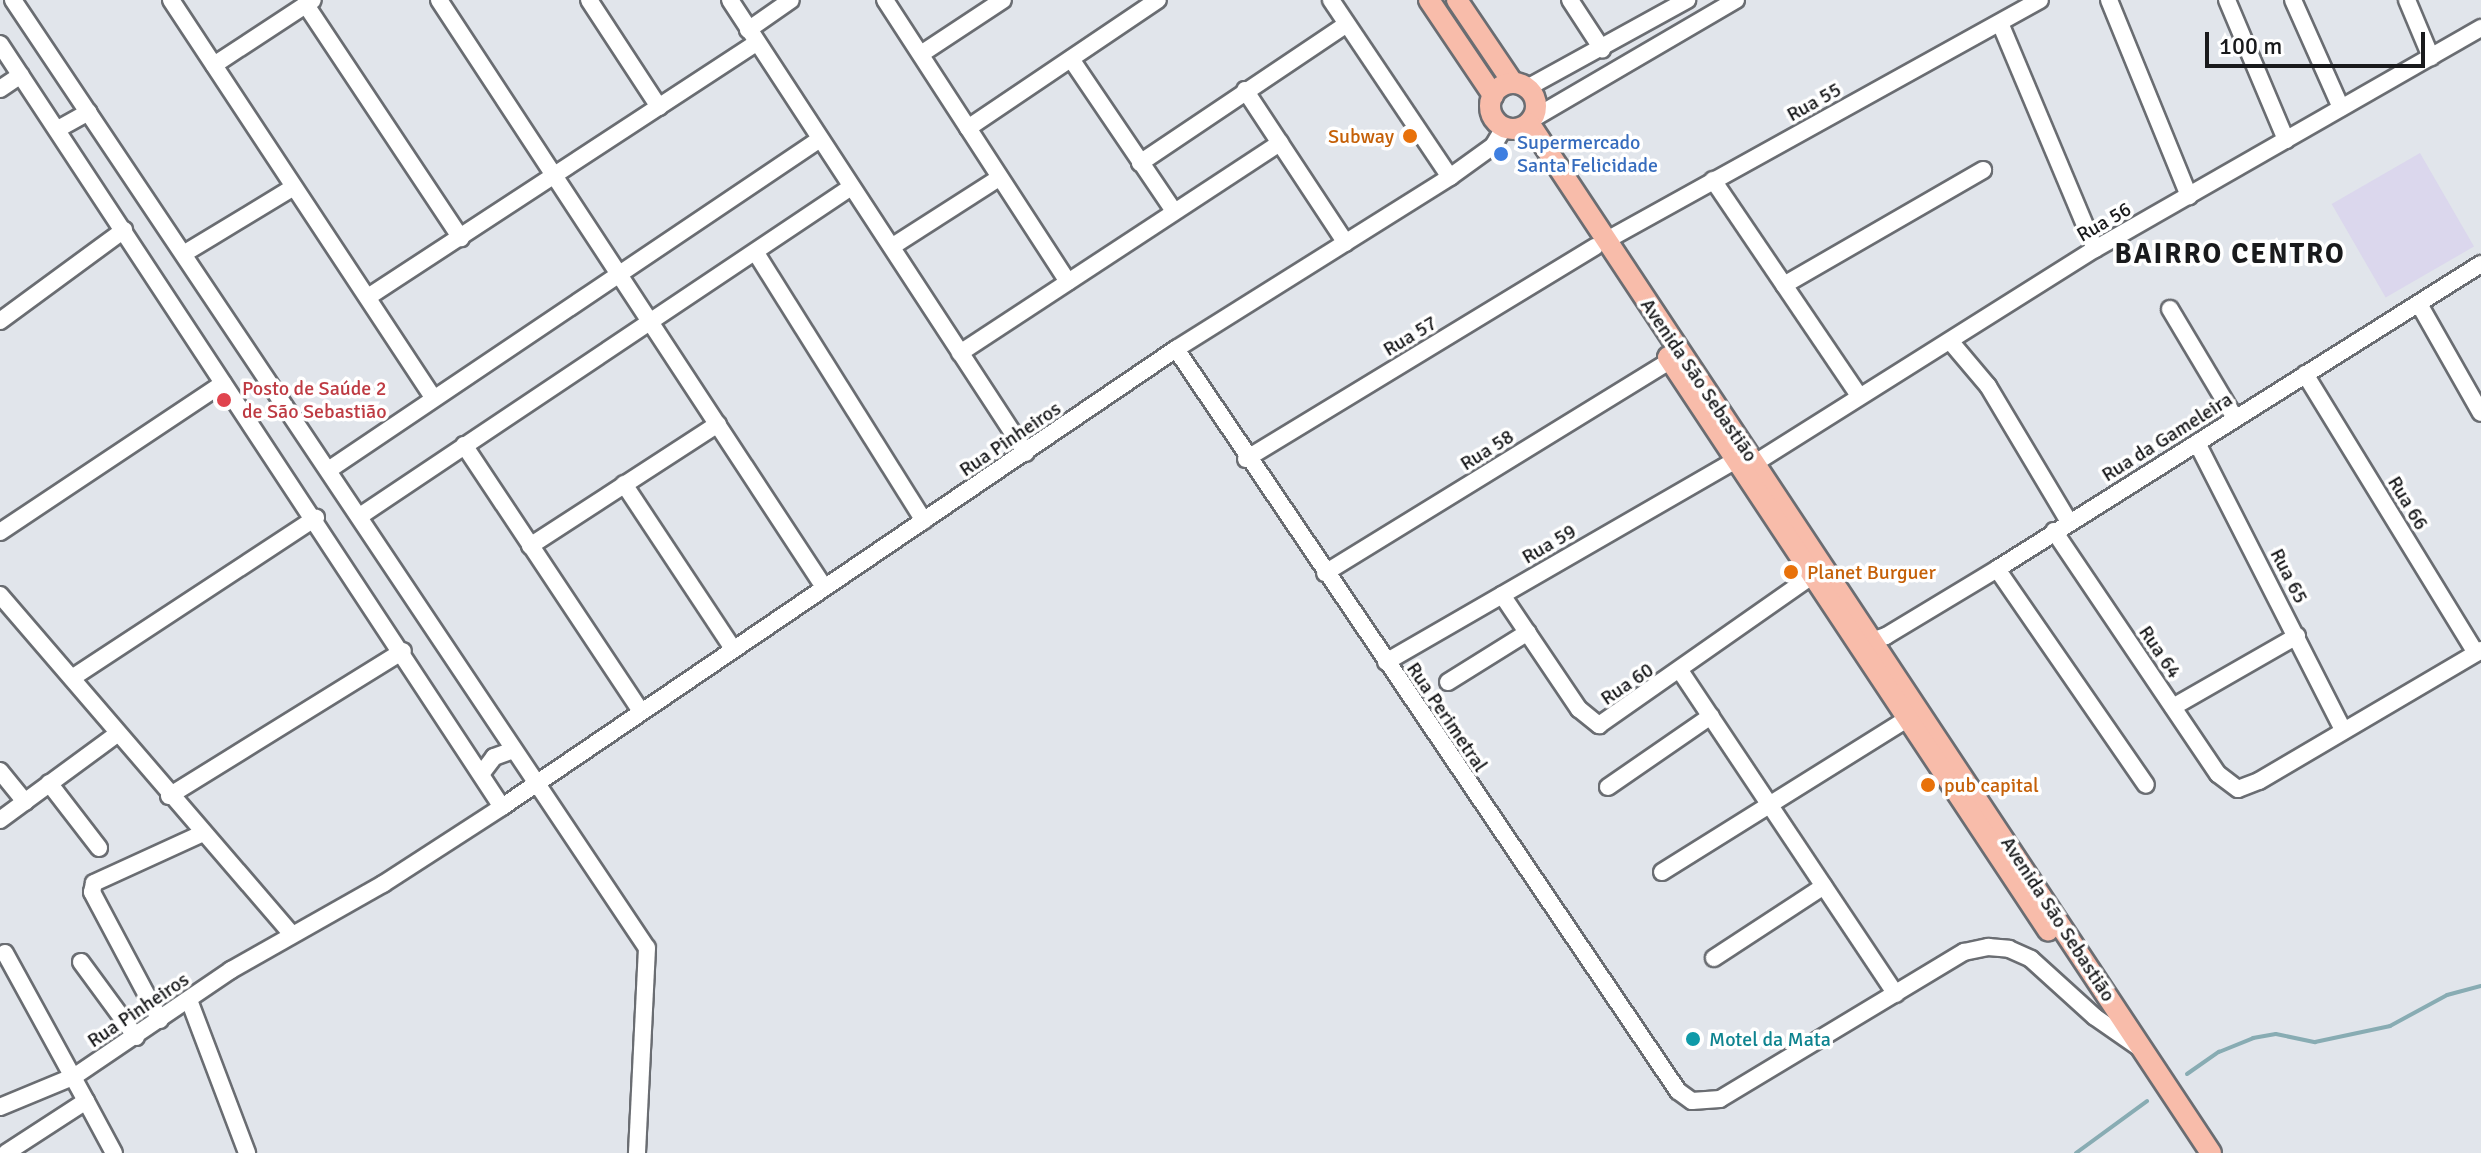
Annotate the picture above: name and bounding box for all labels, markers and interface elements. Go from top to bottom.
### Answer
scale bar [2209,16,2429,66]
text: 100 m [2219,31,2282,61]
street label: Rua 55 [1783,77,1845,127]
place label: Subway [1328,124,1394,148]
marker: Subway [1401,127,1419,145]
place label: Supermercado Santa Felicidade [1517,130,1658,177]
marker: Supermercado Santa Felicidade [1492,145,1510,163]
street label: Rua 56 [2073,197,2135,247]
district label: BAIRRO CENTRO [2114,237,2346,271]
street label: Avenida São Sebastião [1635,294,1763,466]
street label: Rua 57 [1379,311,1441,361]
place label: Posto de Saúde 2 de São Sebastião [242,376,387,423]
street label: Rua da Gameleira [2097,387,2237,487]
marker: Posto de Saúde 2 de São Sebastião [213,389,235,411]
street label: Rua Pinheiros [955,396,1065,482]
street label: Rua 58 [1456,424,1518,476]
street label: Rua 66 [2383,472,2433,534]
street label: Rua 59 [1518,519,1580,569]
street label: Rua 65 [2265,544,2313,608]
place label: Planet Burguer [1807,560,1936,584]
marker: Planet Burguer [1782,563,1800,581]
street label: Rua 64 [2134,621,2186,683]
street label: Rua Perimetral [1401,658,1493,776]
street label: Rua 60 [1596,658,1658,710]
place label: pub capital [1944,773,2039,797]
marker: pub capital [1919,776,1937,794]
street label: Avenida São Sebastião [1996,832,2120,1006]
street label: Rua Pinheiros [83,967,193,1053]
place label: Motel da Mata [1709,1027,1831,1051]
marker: Motel da Mata [1684,1030,1702,1048]

